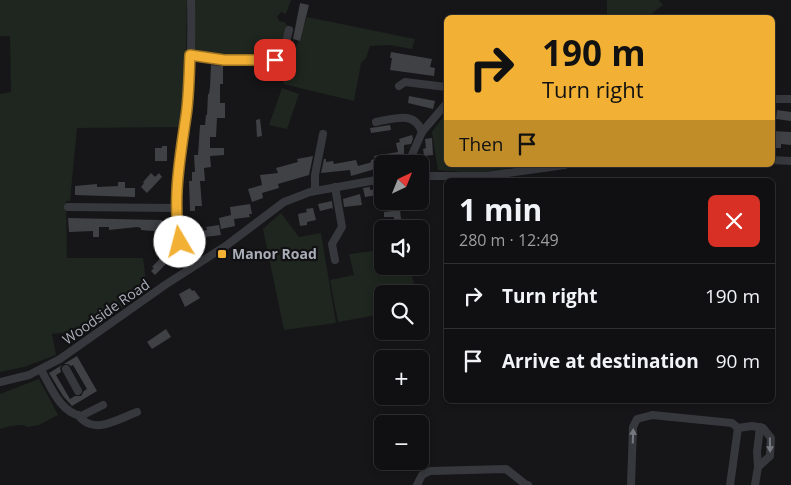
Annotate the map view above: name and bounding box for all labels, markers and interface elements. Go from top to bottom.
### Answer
text: 190 m [542,29,646,76]
icon: right [459,35,524,100]
pin [254,39,296,81]
icon: arrive [261,46,289,74]
text: Turn right [542,74,644,104]
icon: arrive [513,130,541,158]
text: Then [459,131,503,157]
north arrow [374,155,429,210]
map controls [374,155,429,470]
text: 1 min [459,189,542,230]
button: close [708,195,760,247]
position arrow [153,215,205,267]
button: sound [374,220,429,275]
text: 280 m · 12:49 [459,229,559,251]
place label: Manor Road [232,244,317,263]
marker: Manor Road [216,248,228,260]
street label: Woodside Road [58,275,153,349]
icon: right [459,282,487,310]
text: Turn right [502,283,597,309]
text: 190 m [705,283,760,309]
button: search [374,285,429,340]
icon: arrive [459,347,487,375]
text: Arrive at destination [502,348,699,374]
text: 90 m [716,348,760,374]
button: + [374,350,429,405]
button: − [374,415,429,470]
one-way arrow [629,428,637,444]
one-way arrow [766,438,774,454]

